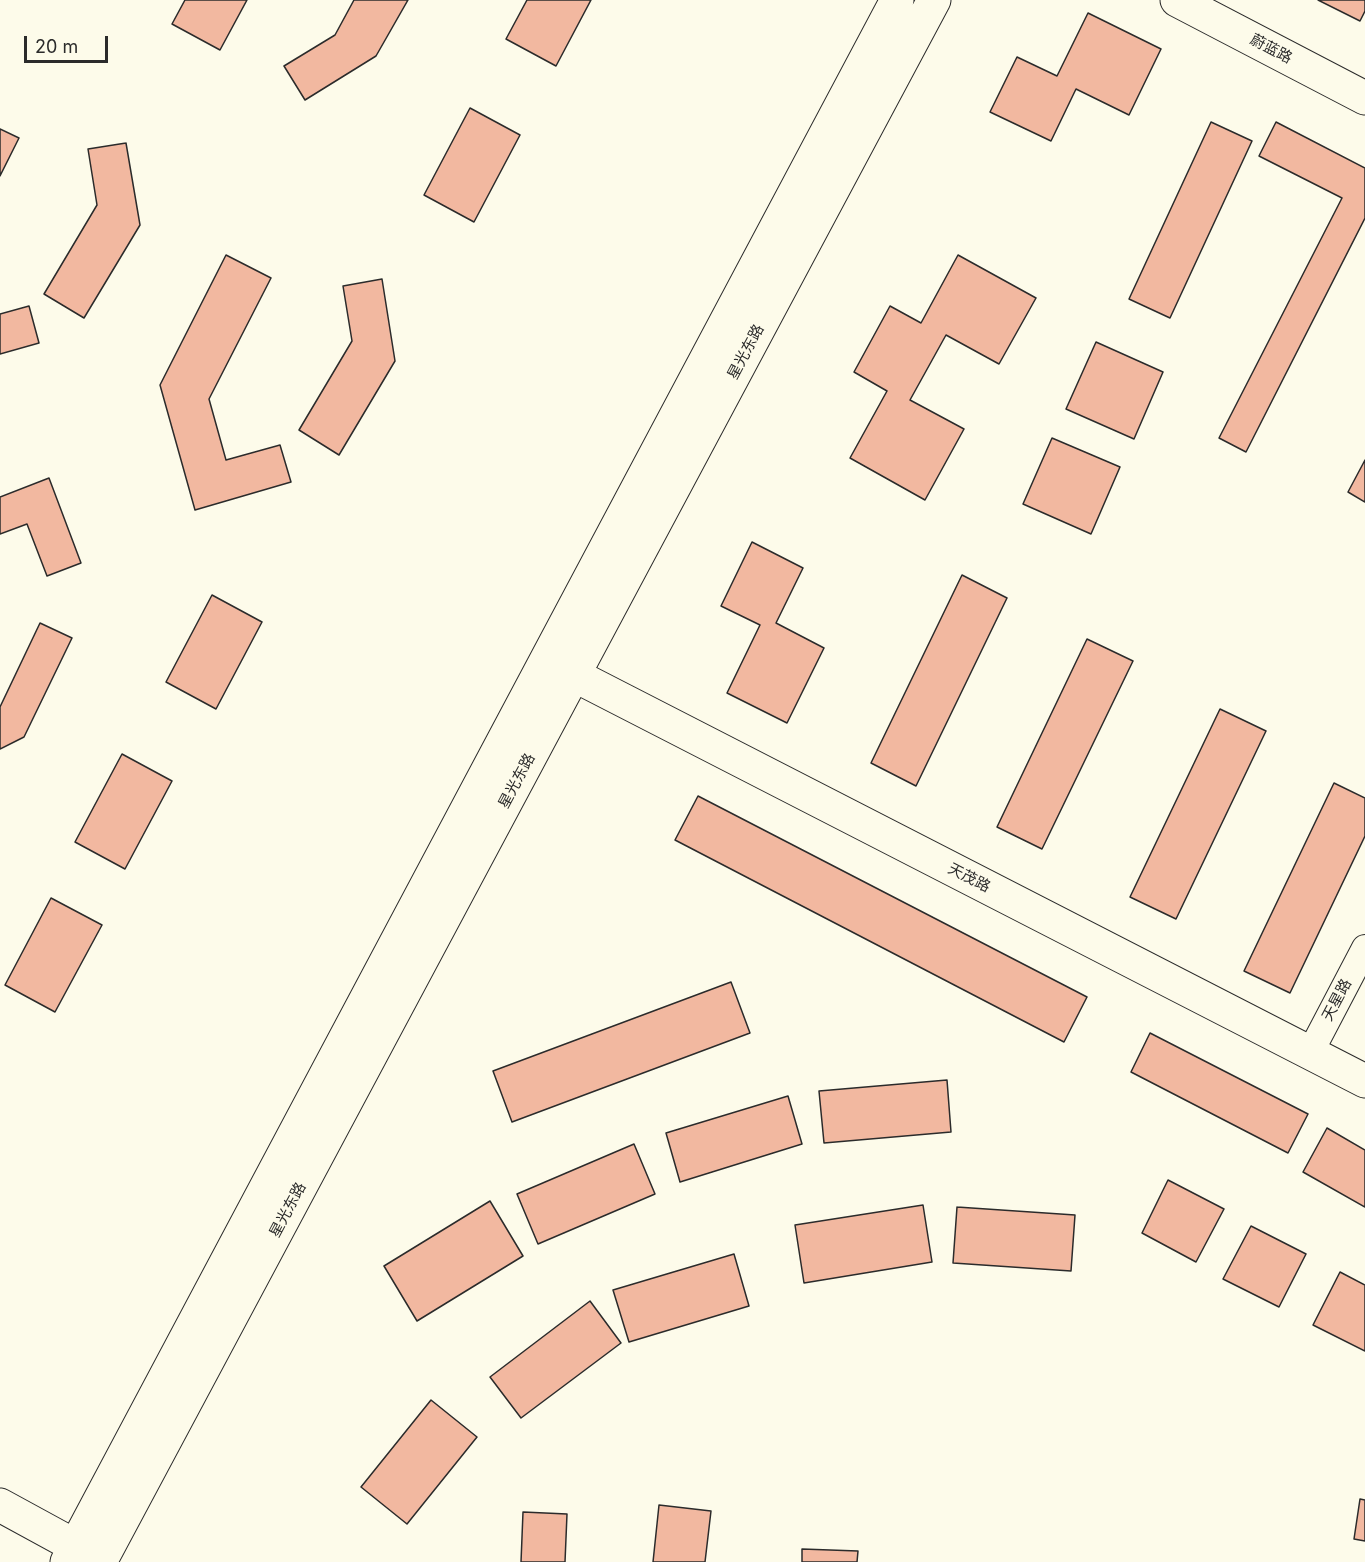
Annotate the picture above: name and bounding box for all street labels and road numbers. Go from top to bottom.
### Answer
street label: 蔚蓝路 [1247,30,1295,68]
street label: 星光东路 [724,321,768,383]
street label: 星光东路 [495,750,539,812]
street label: 天茂路 [945,860,993,896]
street label: 天星路 [1318,976,1356,1024]
street label: 星光东路 [266,1179,310,1241]

